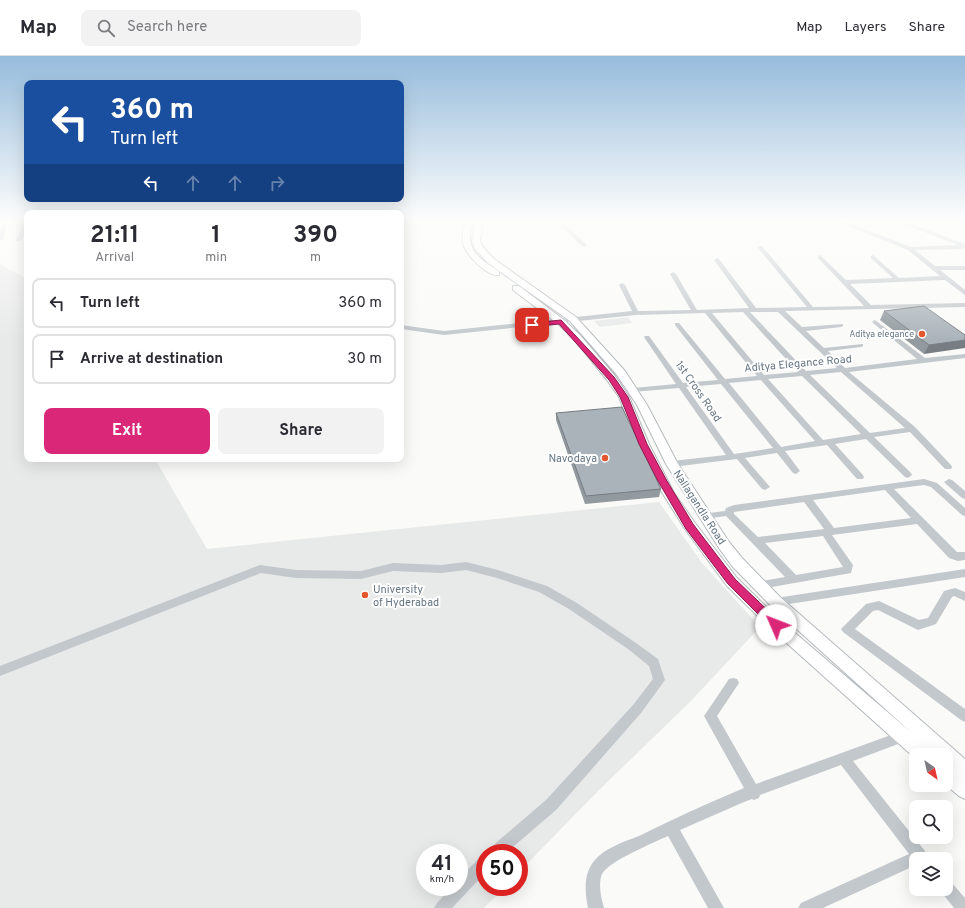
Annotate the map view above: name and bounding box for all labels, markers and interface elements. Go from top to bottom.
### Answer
search box [81,10,361,46]
text: Map [20,16,57,40]
icon: search [95,17,117,39]
text: Search here [127,18,207,37]
text: Map [796,19,822,36]
text: Layers [844,19,886,36]
text: Share [908,19,945,36]
text: 360 m [110,93,194,129]
icon: left [44,96,96,148]
text: Turn left [110,128,178,151]
icon: left [140,172,162,194]
icon: ahead [182,172,204,194]
icon: ahead [224,172,246,194]
icon: right [266,172,288,194]
text: 21:11 [90,221,139,251]
text: 1 [211,221,221,251]
text: 390 [293,221,338,251]
text: Arrival [95,250,134,266]
text: min [205,250,227,266]
text: m [310,250,321,266]
icon: left [46,292,68,314]
text: Turn left [80,294,140,313]
text: 360 m [338,294,382,313]
pin [515,308,549,342]
icon: arrive [521,314,543,336]
place label: Aditya elegance [849,329,914,340]
marker: Aditya elegance [917,329,927,339]
icon: arrive [46,348,68,370]
text: Arrive at destination [80,350,223,369]
text: 30 m [347,350,382,369]
street label: Aditya Elegance Road [744,352,852,376]
street label: 1st Cross Road [672,358,724,425]
button: Exit [44,408,210,454]
button: Share [218,408,384,454]
place label: Navodaya [549,452,597,466]
marker: Navodaya [600,453,610,463]
street label: Nallagandla Road [670,467,729,548]
place label: University of Hyderabad [373,583,439,610]
marker: University of Hyderabad [360,590,370,600]
position arrow [755,604,797,646]
north arrow [909,748,953,792]
map controls [909,748,953,896]
button: search [909,800,953,844]
speed limit sign: 50 [476,844,528,896]
text: 41 [432,852,452,878]
button: layers [909,852,953,896]
text: km/h [430,873,454,886]

